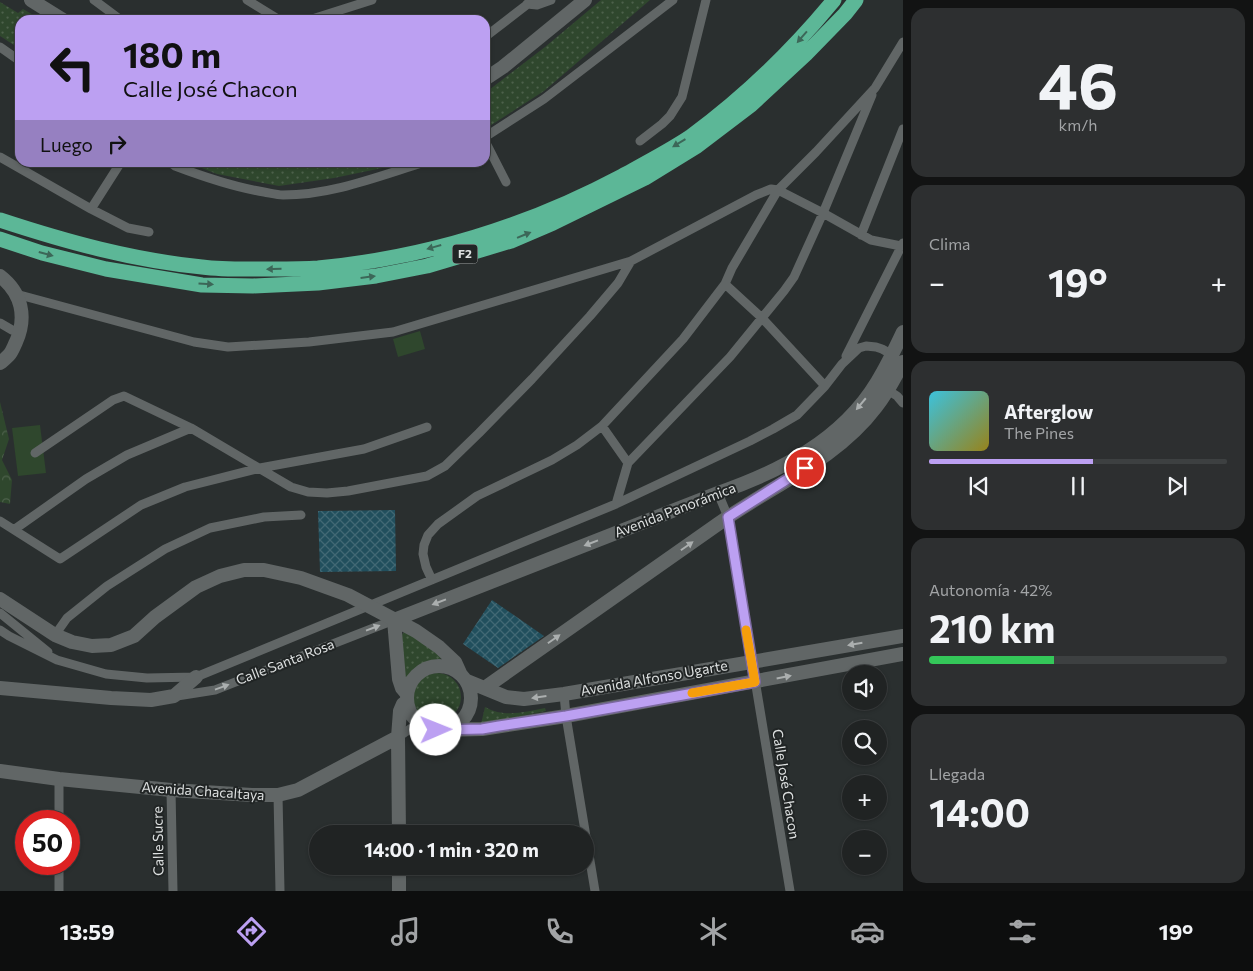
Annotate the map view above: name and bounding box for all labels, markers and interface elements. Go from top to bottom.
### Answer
one-way arrow [796,30,808,42]
text: 180 m [123,32,221,75]
icon: left [40,35,105,100]
text: 46 [1038,43,1118,122]
text: Calle José Chacon [123,75,298,102]
text: km/h [1059,115,1097,134]
icon: right [103,130,131,158]
text: Luego [40,133,93,156]
one-way arrow [673,138,686,147]
one-way arrow [517,231,532,239]
text: Clima [929,234,970,253]
one-way arrow [427,244,442,252]
road number: F2 [452,244,478,264]
one-way arrow [39,250,54,258]
text: 19° [1048,258,1108,305]
one-way arrow [265,265,281,273]
text: − [929,265,945,299]
text: + [1211,265,1227,299]
one-way arrow [360,273,376,281]
one-way arrow [198,281,214,289]
one-way arrow [855,397,867,409]
text: Afterglow [1004,400,1093,423]
text: The Pines [1004,423,1074,442]
pin [784,447,826,489]
icon: arrive [791,454,819,482]
icon: previous [965,472,993,500]
icon: pause [1064,472,1092,500]
icon: next [1163,472,1191,500]
street label: Avenida Panorámica [612,479,738,540]
one-way arrow [584,539,598,547]
one-way arrow [680,541,694,551]
text: Autonomía · 42% [929,580,1052,599]
one-way arrow [432,599,447,606]
text: 210 km [929,604,1055,651]
one-way arrow [366,624,381,632]
one-way arrow [547,634,561,644]
street label: Calle Santa Rosa [233,635,337,688]
one-way arrow [847,640,863,648]
street label: Avenida Alfonso Ugarte [579,656,729,699]
map controls [842,665,887,875]
button: sound [842,665,887,710]
one-way arrow [777,672,793,680]
one-way arrow [214,683,229,690]
one-way arrow [531,693,547,701]
position arrow [409,703,461,755]
button: search [842,720,887,765]
street label: Calle José Chacon [769,728,804,840]
text: Llegada [929,764,985,783]
button: + [842,775,887,820]
street label: Avenida Chacaltaya [141,778,265,803]
text: 14:00 [929,788,1030,835]
street label: Calle Sucre [148,806,167,876]
speed limit sign: 50 [15,810,80,875]
button: − [842,830,887,875]
text: 14:00 · 1 min · 320 m [364,838,539,861]
icon: directions [234,914,269,949]
icon: music [388,914,423,949]
icon: phone [542,914,577,949]
icon: climate [696,914,731,949]
icon: car [850,914,885,949]
icon: filters [1005,914,1040,949]
text: 13:59 [60,918,115,945]
text: 19° [1159,918,1193,945]

